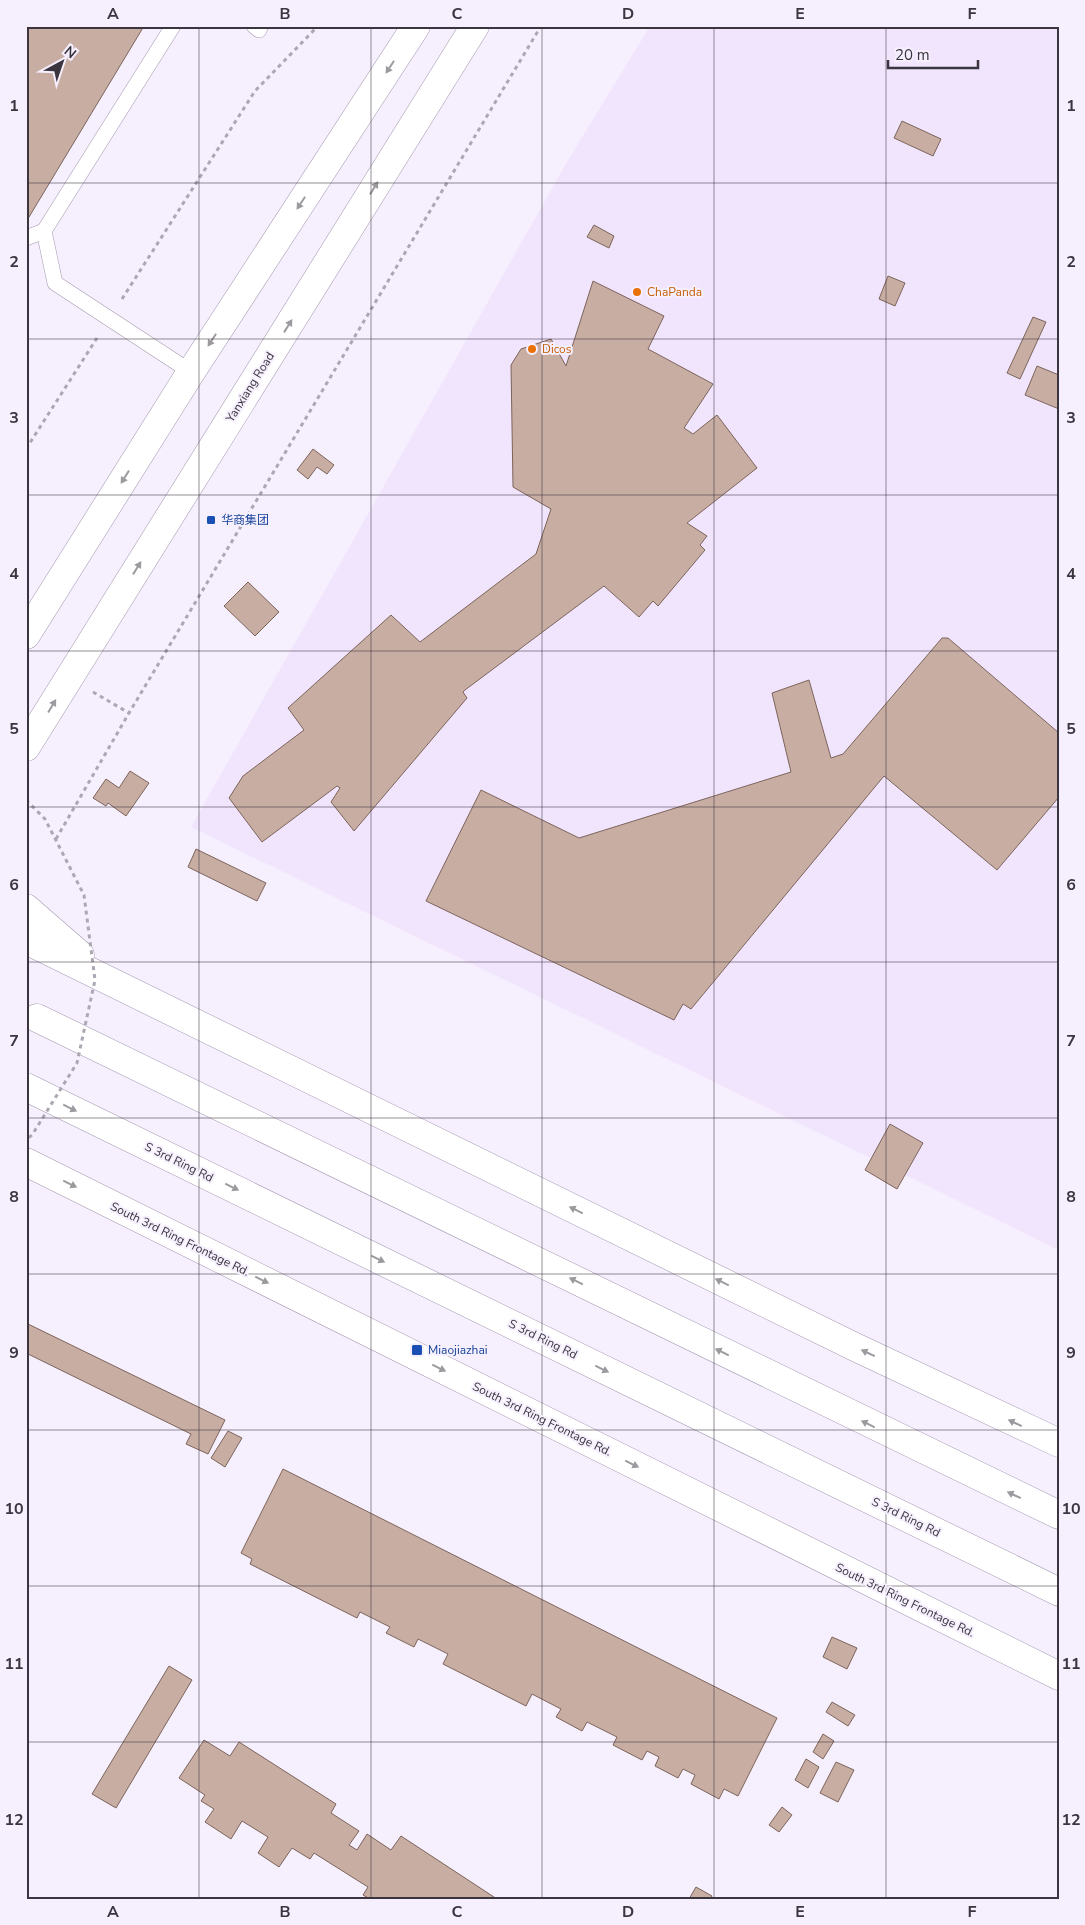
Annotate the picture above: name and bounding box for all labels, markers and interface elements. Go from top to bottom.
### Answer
text: A [107,3,119,25]
text: B [279,3,291,25]
text: C [452,3,463,25]
text: D [622,3,634,25]
text: E [795,3,805,25]
text: F [968,3,977,25]
north arrow [38,38,88,88]
scale bar [888,38,978,70]
text: N [60,42,80,63]
text: 20 m [895,45,930,65]
one-way arrow [385,60,394,74]
text: 1 [9,95,19,117]
text: 1 [1066,95,1076,117]
one-way arrow [370,182,379,195]
one-way arrow [296,197,306,210]
text: 2 [9,251,19,273]
text: 2 [1066,251,1076,273]
place label: ChaPanda [647,284,702,300]
marker: ChaPanda [631,286,643,298]
one-way arrow [284,319,293,333]
one-way arrow [208,333,217,346]
place label: Dicos [542,341,572,357]
marker: Dicos [526,343,538,355]
street label: Yanxiang Road [222,349,278,426]
text: 3 [9,407,19,429]
text: 3 [1066,407,1076,429]
one-way arrow [121,470,130,483]
place label: 华商集团 [221,512,269,528]
marker: 华商集团 [205,514,217,526]
one-way arrow [133,561,142,574]
text: 4 [9,563,19,585]
text: 4 [1066,563,1076,585]
one-way arrow [47,699,56,712]
text: 5 [9,718,19,740]
text: 5 [1066,718,1076,740]
text: 6 [9,874,19,896]
text: 6 [1066,874,1076,896]
text: 7 [9,1030,19,1052]
text: 7 [1066,1030,1076,1052]
one-way arrow [63,1105,77,1113]
street label: S 3rd Ring Rd [142,1138,216,1186]
one-way arrow [63,1180,77,1188]
one-way arrow [225,1184,239,1192]
text: 8 [9,1186,19,1208]
text: 8 [1066,1186,1076,1208]
street label: South 3rd Ring Frontage Rd. [108,1198,252,1280]
one-way arrow [569,1206,583,1214]
one-way arrow [371,1255,385,1263]
one-way arrow [255,1276,270,1284]
one-way arrow [569,1277,583,1285]
one-way arrow [715,1277,729,1285]
street label: S 3rd Ring Rd [506,1315,580,1363]
text: 9 [9,1342,19,1364]
place label: Miaojiazhai [428,1342,488,1358]
text: 9 [1066,1342,1076,1364]
marker: Miaojiazhai [410,1343,424,1357]
one-way arrow [715,1348,729,1356]
one-way arrow [861,1349,875,1357]
one-way arrow [432,1364,446,1372]
one-way arrow [595,1365,609,1373]
street label: South 3rd Ring Frontage Rd. [470,1378,614,1460]
one-way arrow [1008,1418,1022,1426]
one-way arrow [861,1419,875,1427]
one-way arrow [625,1460,639,1468]
one-way arrow [1007,1490,1021,1498]
street label: S 3rd Ring Rd [869,1493,943,1541]
text: 10 [4,1498,24,1520]
text: 10 [1061,1498,1081,1520]
street label: South 3rd Ring Frontage Rd. [833,1559,977,1641]
text: 11 [4,1653,24,1675]
text: 11 [1061,1653,1081,1675]
text: 12 [4,1809,24,1831]
text: 12 [1061,1809,1081,1831]
text: A [107,1901,119,1923]
text: B [279,1901,291,1923]
text: C [452,1901,463,1923]
text: D [622,1901,634,1923]
text: E [795,1901,805,1923]
text: F [968,1901,977,1923]

